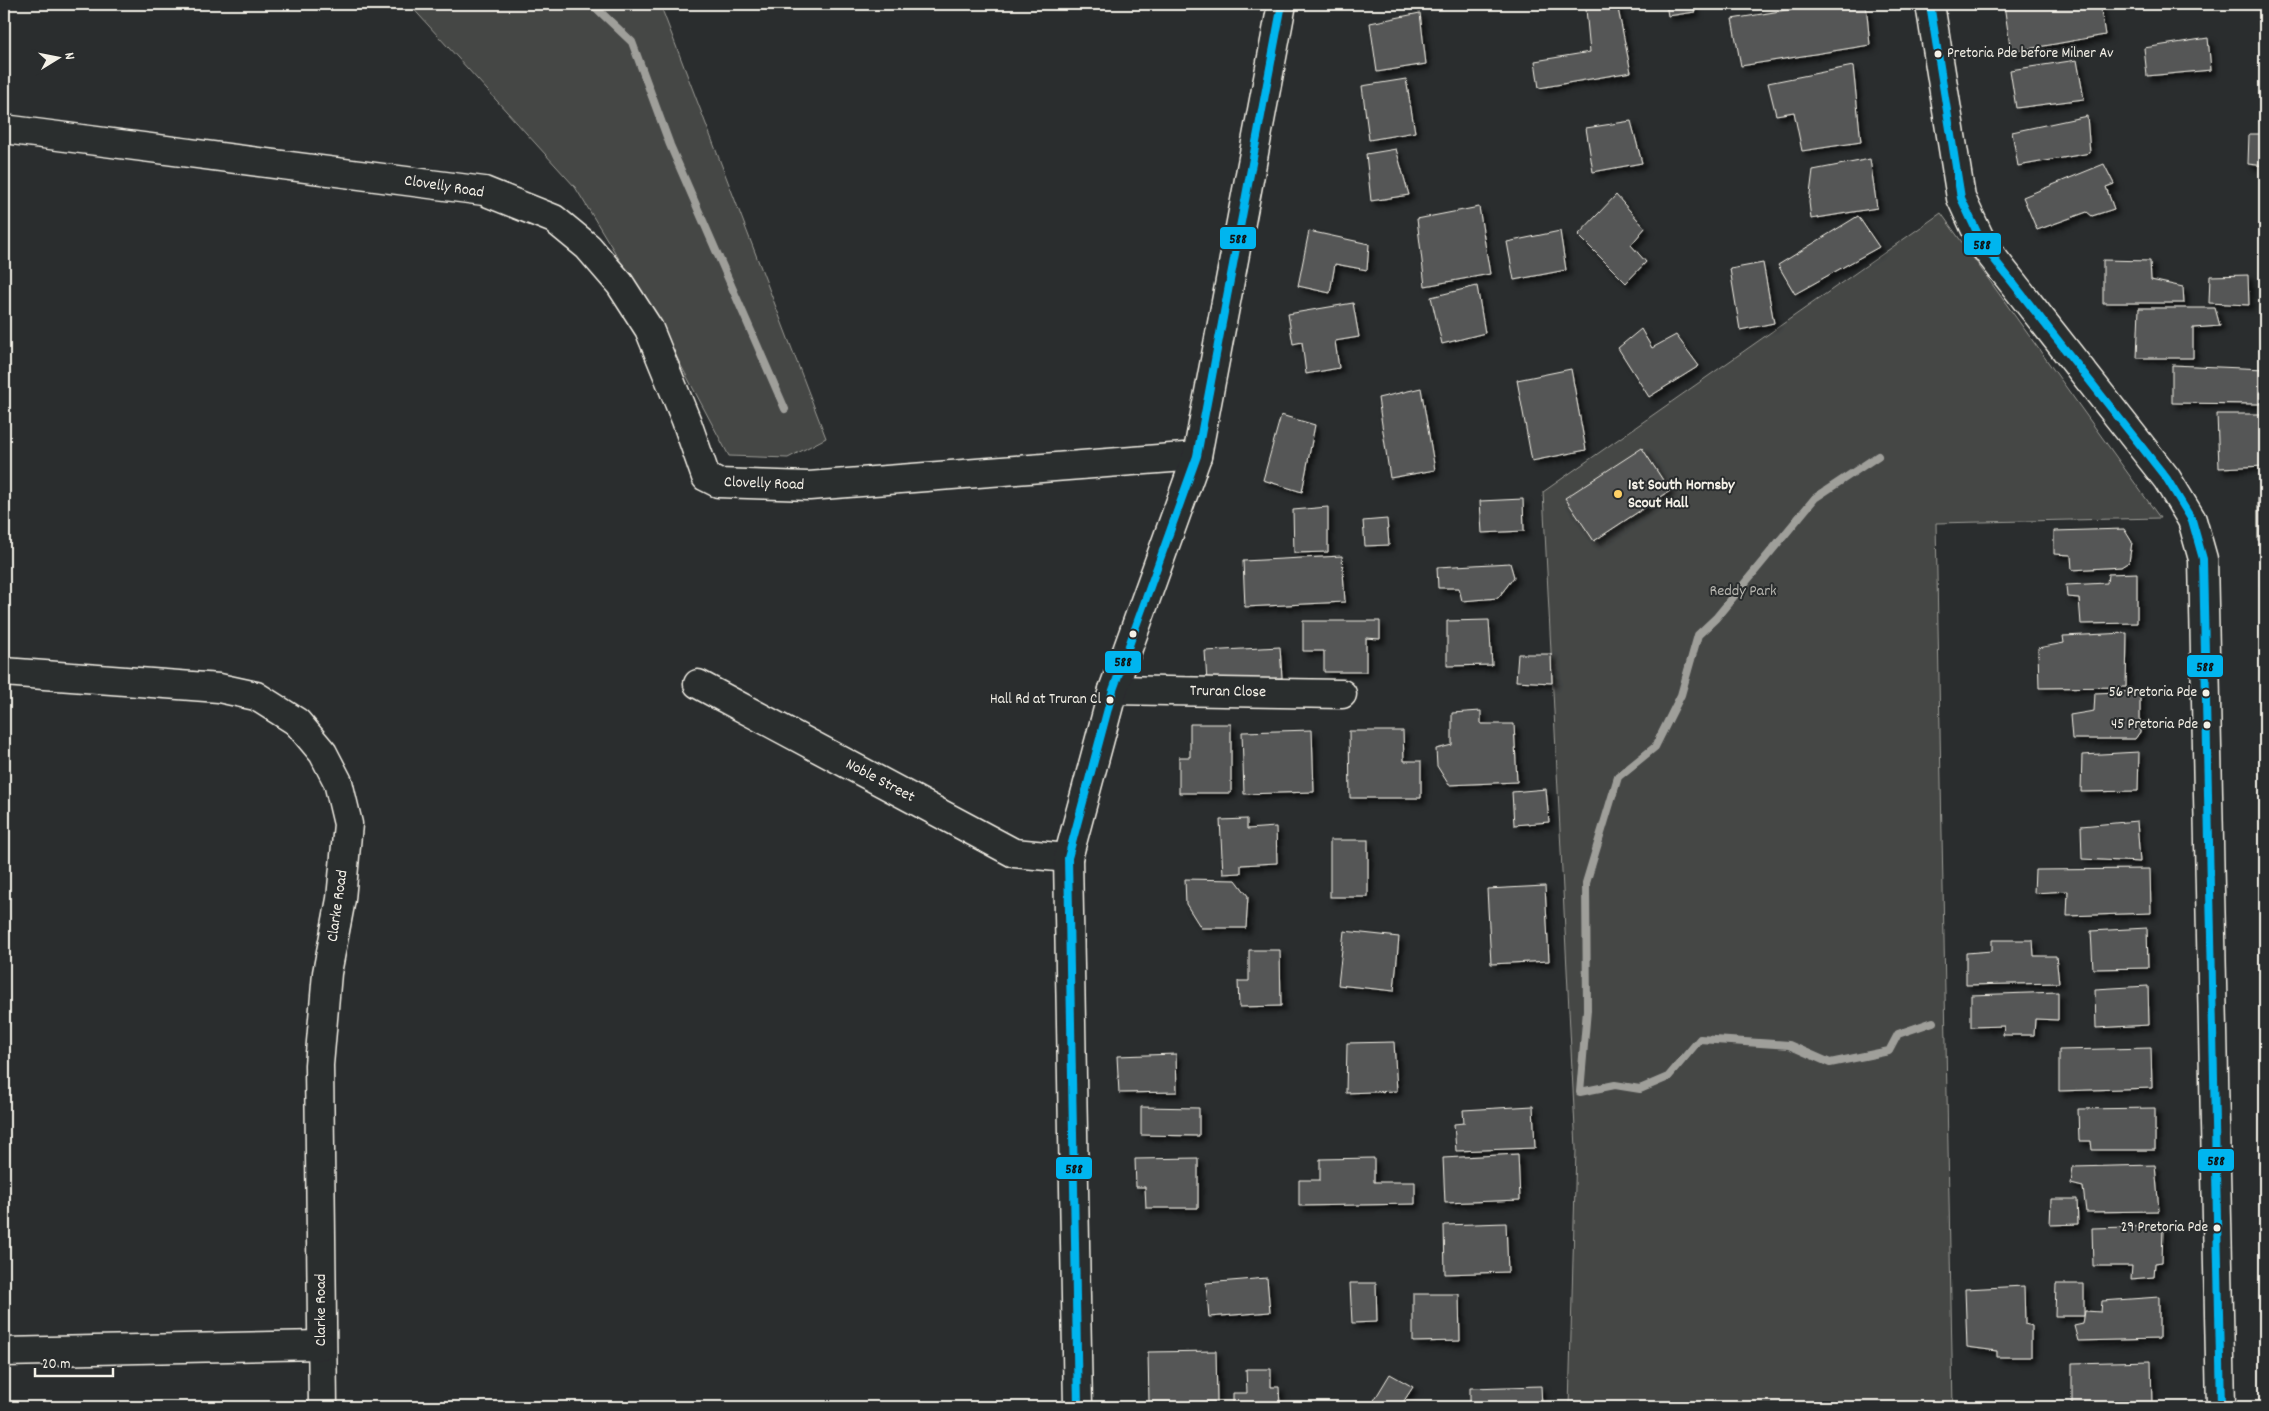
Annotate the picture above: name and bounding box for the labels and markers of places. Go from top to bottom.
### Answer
place label: Pretoria Pde before Milner Av [1947,43,2114,65]
marker: Pretoria Pde before Milner Av [1933,49,1943,59]
place label: 1st South Hornsby Scout Hall [1628,474,1736,515]
marker: 1st South Hornsby Scout Hall [1612,488,1624,500]
unlabelled marker [1128,629,1138,639]
place label: 56 Pretoria Pde [2109,682,2197,704]
marker: 56 Pretoria Pde [2201,688,2211,698]
place label: Hall Rd at Truran Cl [990,689,1101,711]
marker: Hall Rd at Truran Cl [1105,695,1115,705]
place label: 45 Pretoria Pde [2111,714,2198,736]
marker: 45 Pretoria Pde [2202,720,2212,730]
place label: 29 Pretoria Pde [2121,1217,2208,1239]
marker: 29 Pretoria Pde [2212,1223,2222,1233]

